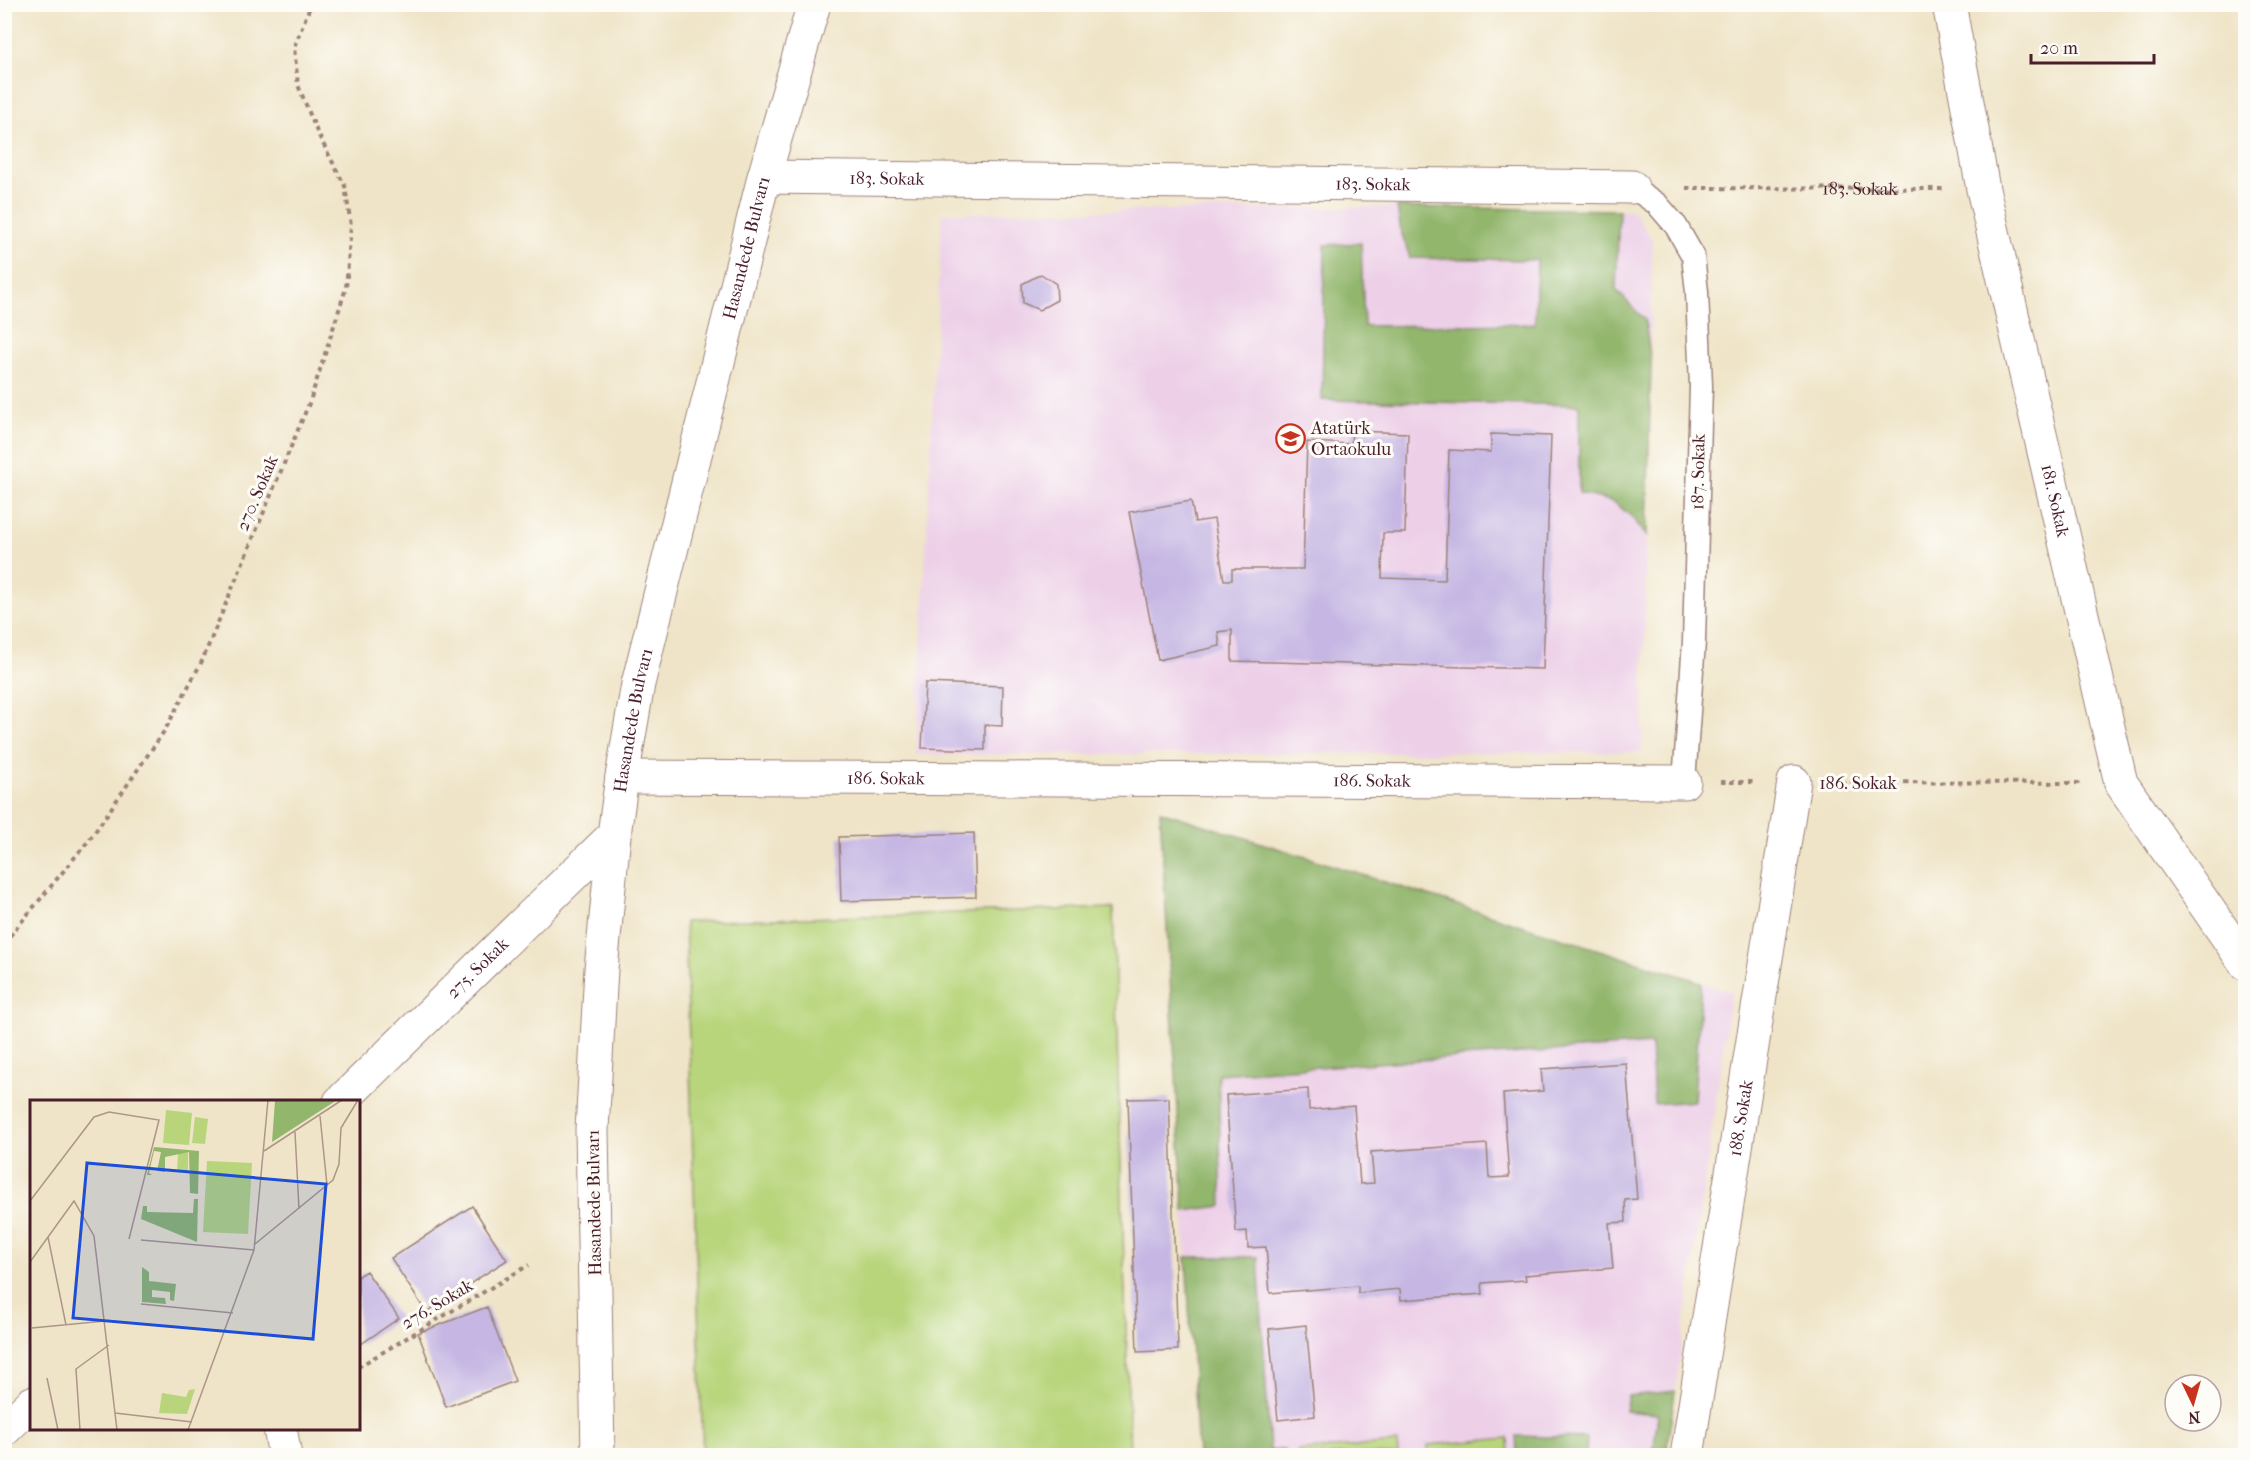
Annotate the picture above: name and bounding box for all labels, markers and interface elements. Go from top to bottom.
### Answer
scale bar [2031,27,2154,65]
text: 20 m [2040,38,2078,59]
street label: 183. Sokak [849,168,926,190]
street label: Hasandede Bulvarı [719,174,775,322]
street label: 183. Sokak [1335,174,1411,195]
street label: 183. Sokak [1822,179,1898,200]
place label: Atatürk Ortaokulu [1310,418,1391,460]
school or university icon: Atatürk Ortaokulu [1274,422,1306,454]
street label: 187. Sokak [1687,433,1710,510]
street label: 270. Sokak [232,451,283,534]
street label: 181. Sokak [2036,462,2074,540]
street label: Hasandede Bulvarı [610,646,658,794]
street label: 186. Sokak [847,768,926,789]
street label: 186. Sokak [1333,770,1412,792]
street label: 186. Sokak [1819,773,1898,794]
street label: 275. Sokak [443,933,514,1003]
street label: 188. Sokak [1725,1078,1758,1158]
inset map [30,1100,360,1430]
street label: Hasandede Bulvarı [583,1129,606,1276]
street label: 276. Sokak [398,1274,478,1334]
north arrow [2163,1373,2223,1433]
text: N [2187,1407,2201,1428]

